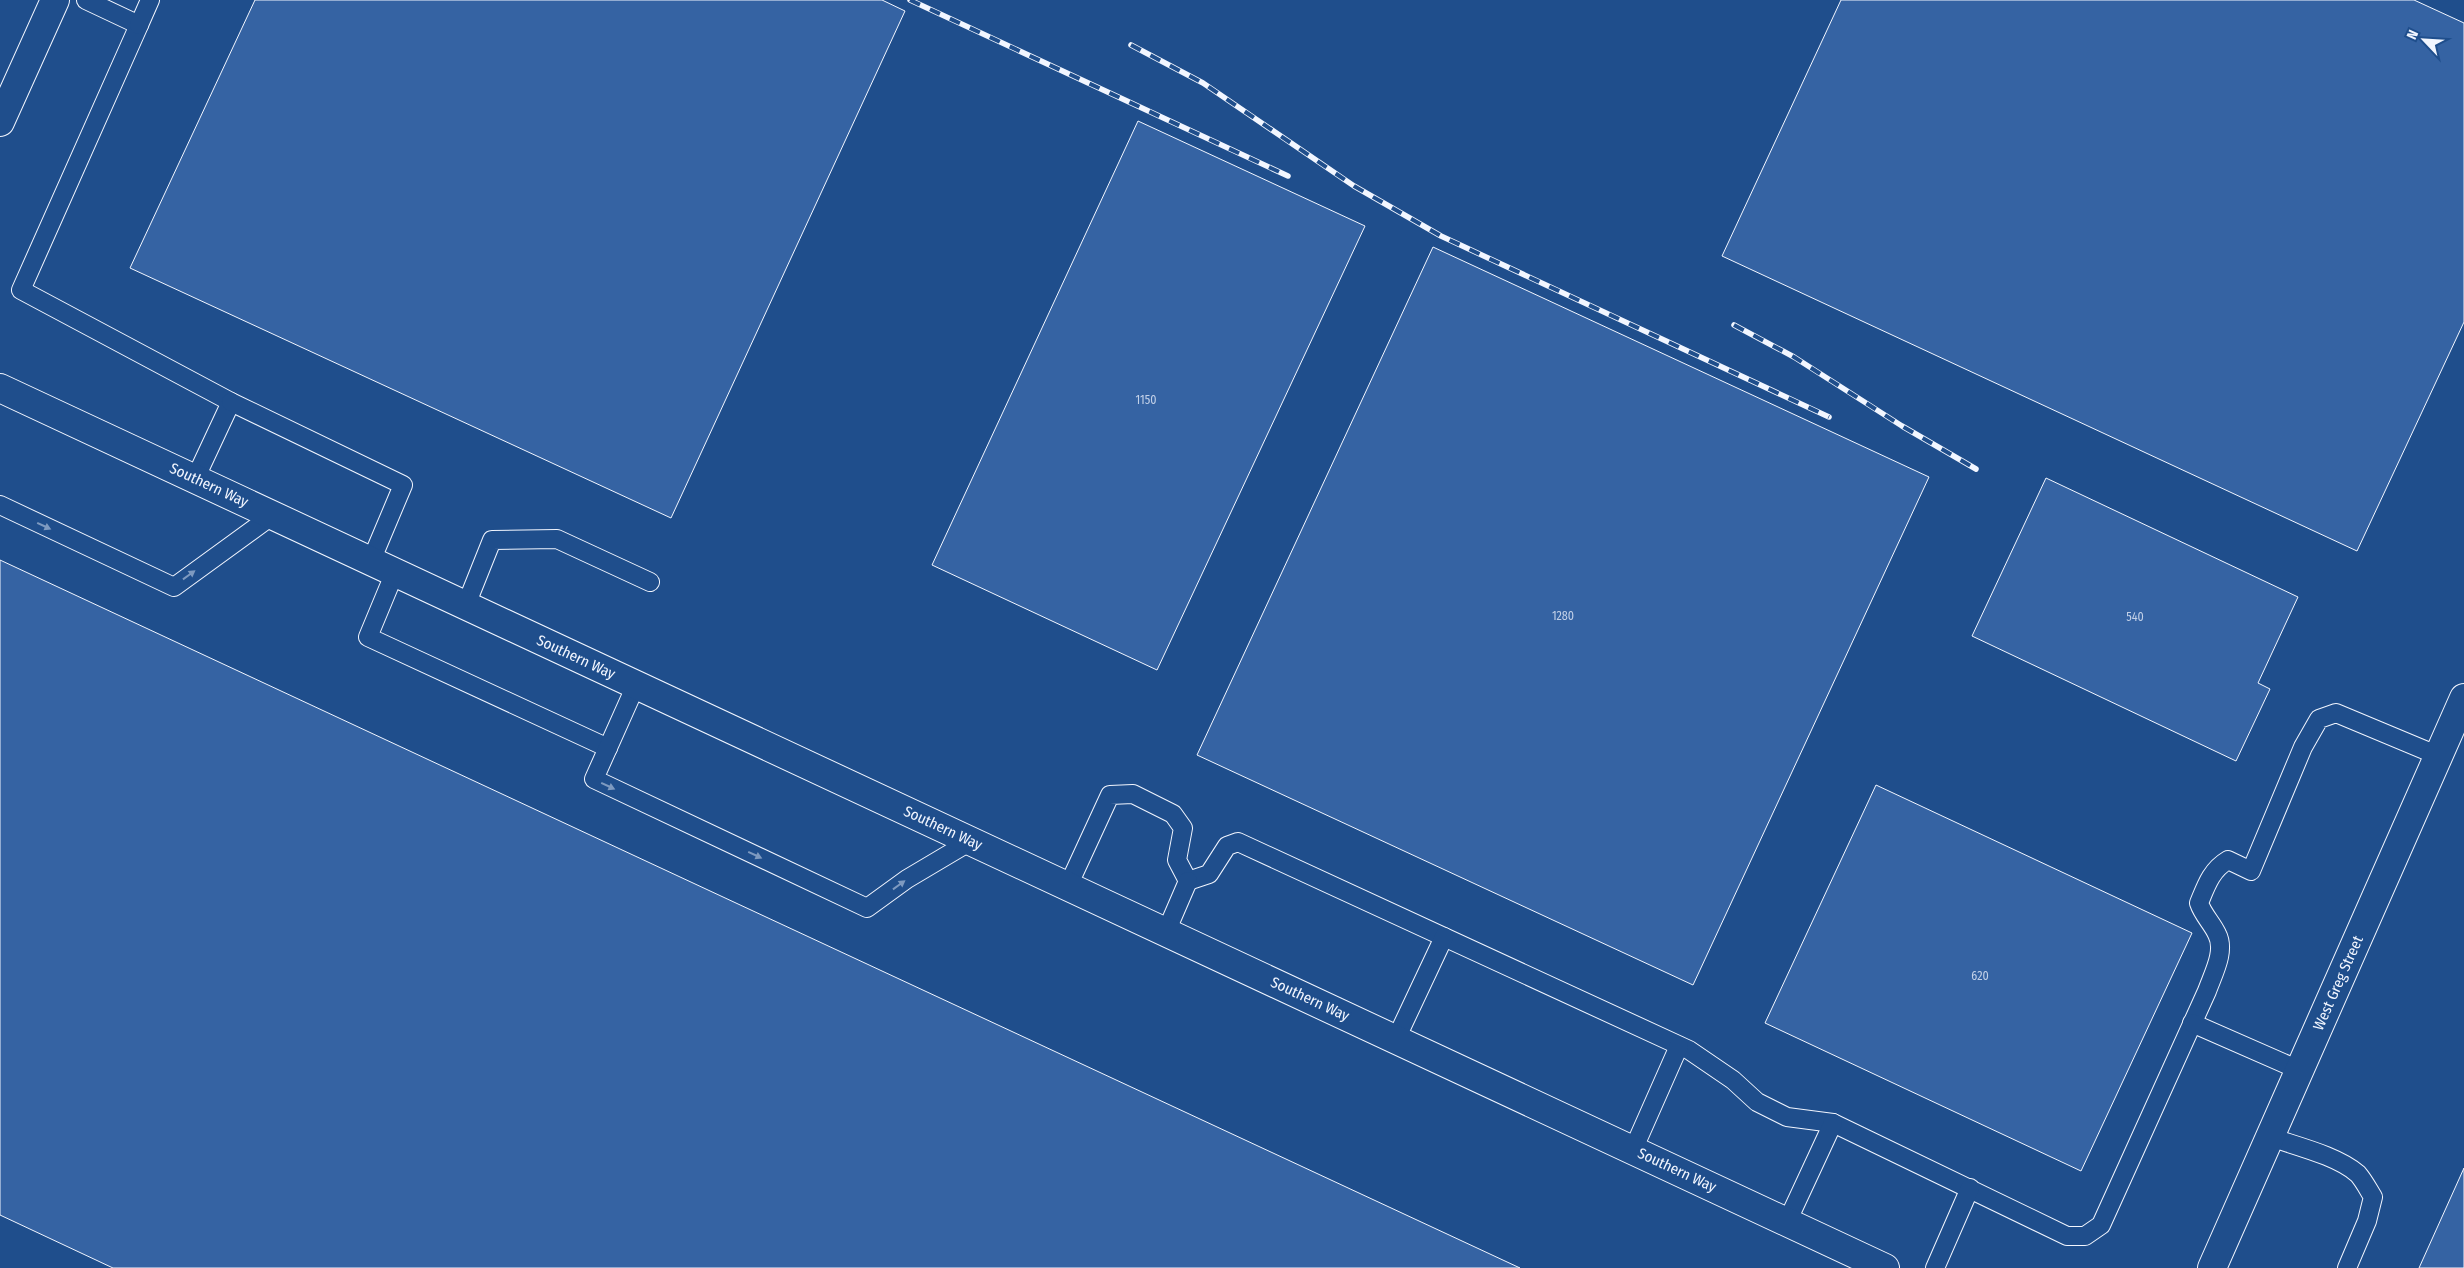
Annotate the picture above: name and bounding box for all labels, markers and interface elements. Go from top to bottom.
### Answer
north arrow [2399,15,2449,65]
text: N [2403,27,2422,42]
house number: 1150 [1136,393,1156,407]
street label: Southern Way [167,459,251,511]
one-way arrow [37,522,51,530]
one-way arrow [183,571,196,581]
house number: 1280 [1552,609,1574,623]
house number: 540 [2126,610,2144,624]
street label: Southern Way [534,631,618,683]
one-way arrow [601,782,616,790]
street label: Southern Way [901,802,985,854]
one-way arrow [748,851,763,860]
one-way arrow [892,880,906,890]
street label: West Greg Street [2309,933,2367,1033]
house number: 620 [1971,969,1989,983]
street label: Southern Way [1268,973,1352,1025]
street label: Southern Way [1635,1144,1719,1196]

